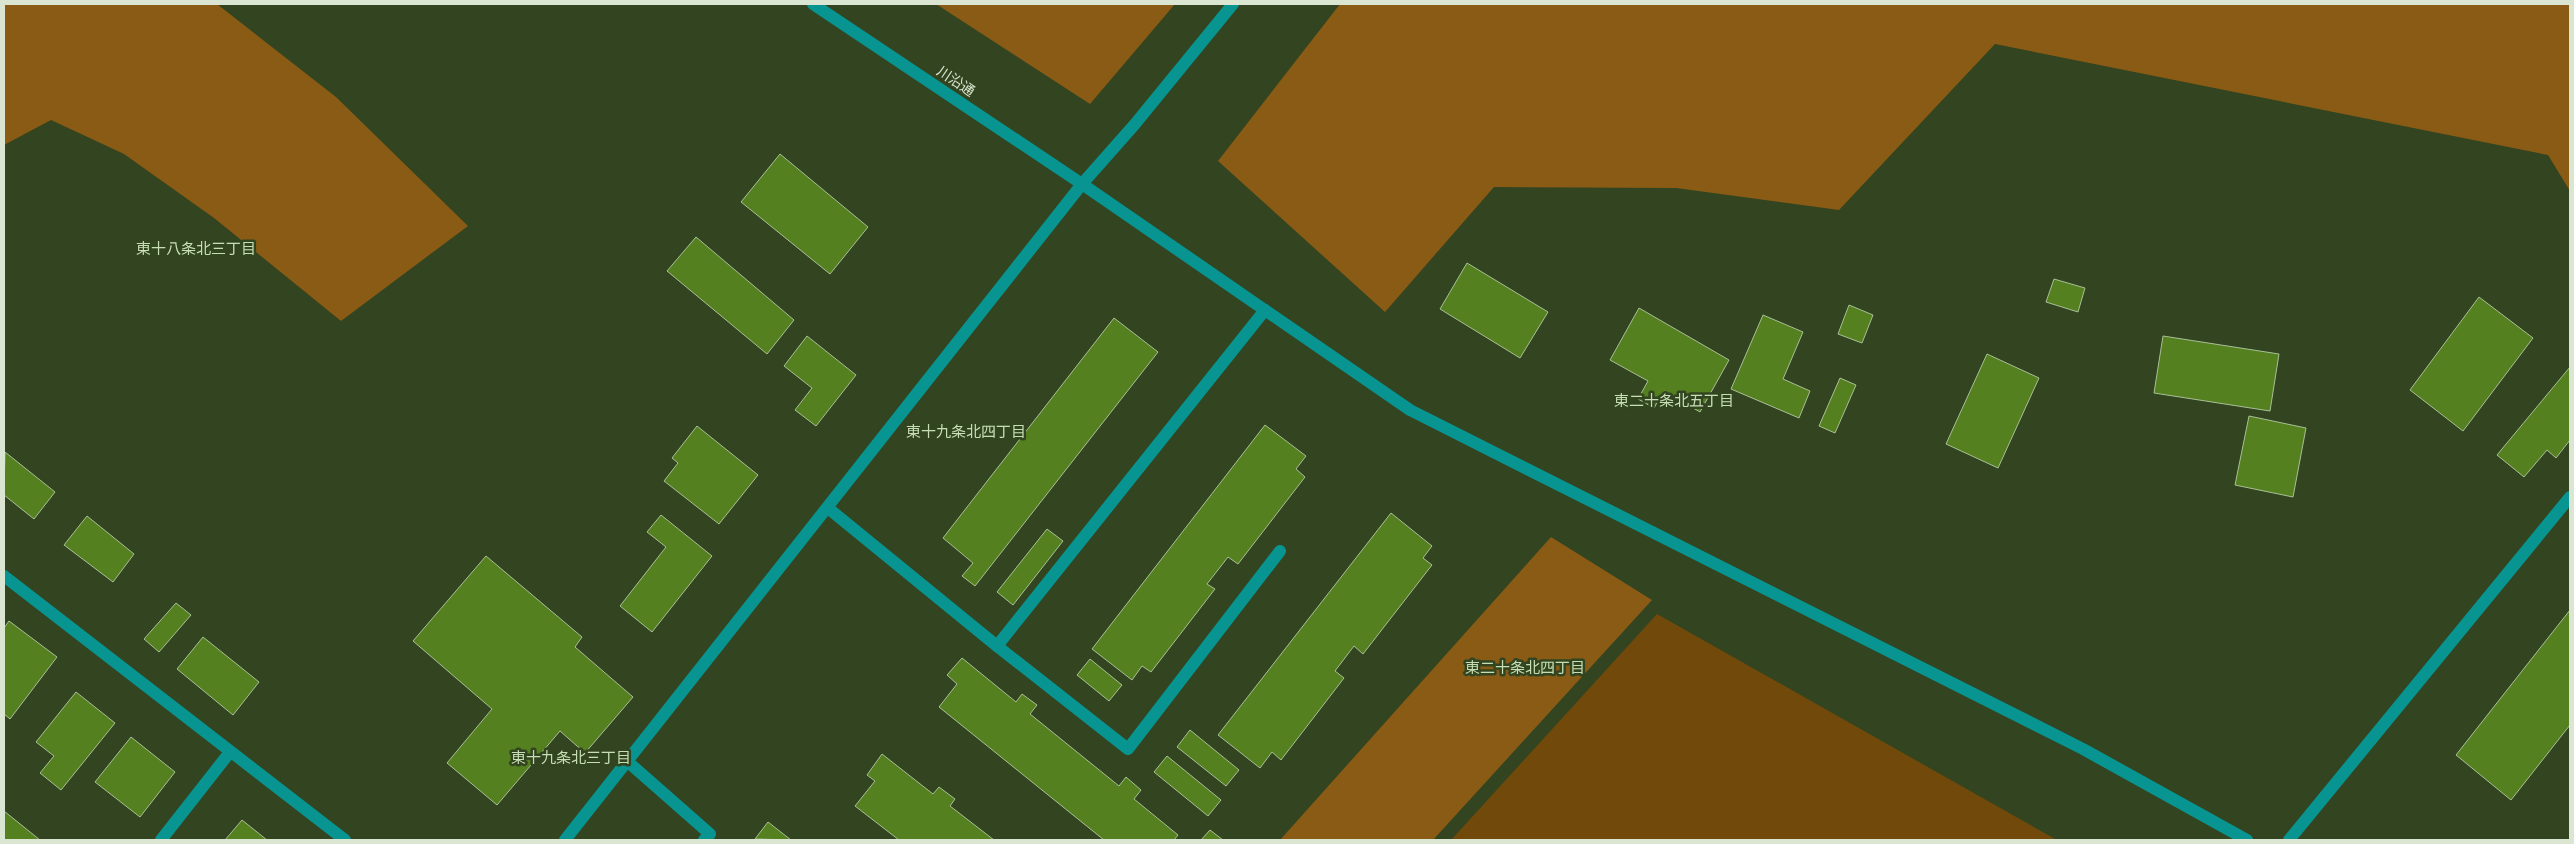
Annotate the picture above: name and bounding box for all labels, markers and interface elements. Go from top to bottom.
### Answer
street label: 川沿通 [934,62,978,100]
district label: 東十八条北三丁目 [136,240,256,258]
district label: 東二十条北五丁目 [1614,392,1734,410]
district label: 東十九条北四丁目 [906,423,1026,441]
district label: 東二十条北四丁目 [1465,659,1585,677]
district label: 東十九条北三丁目 [511,749,631,767]

